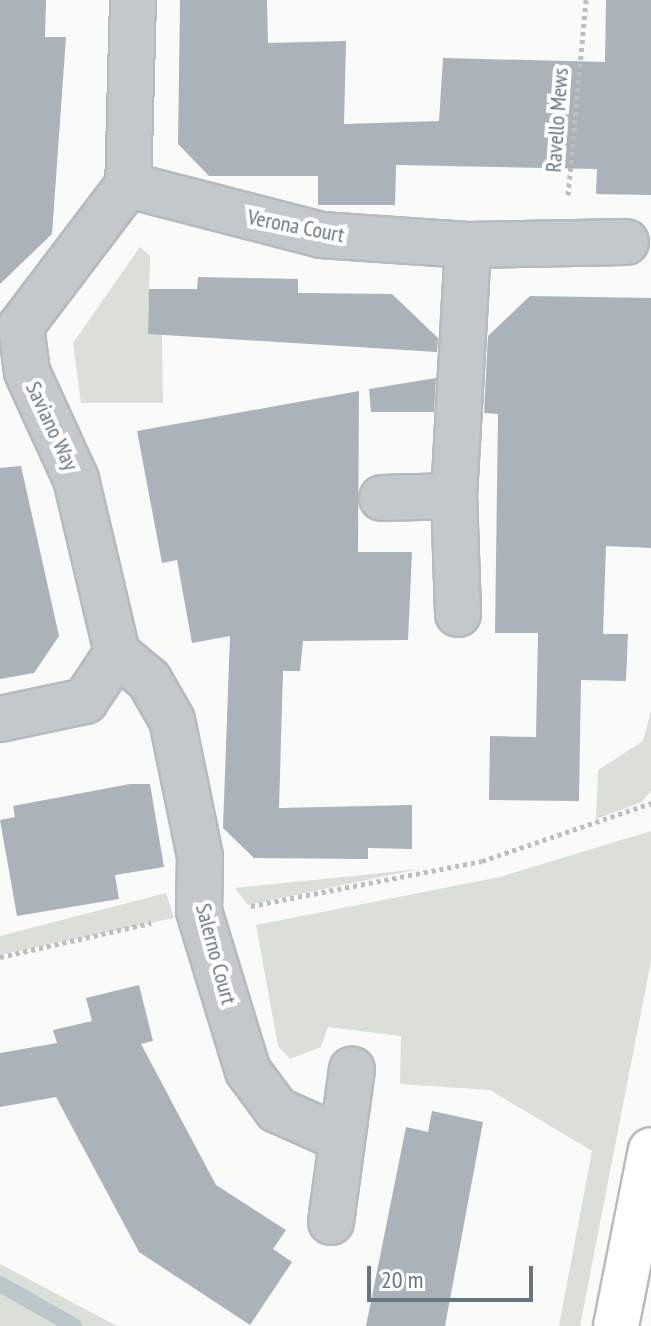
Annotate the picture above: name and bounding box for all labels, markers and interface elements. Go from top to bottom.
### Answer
street label: Ravello Mews [540,67,574,173]
street label: Verona Court [245,204,347,248]
street label: Saviano Way [20,377,84,475]
street label: Salerno Court [190,901,242,1007]
scale bar [371,1250,537,1300]
text: 20 m [381,1264,423,1295]

